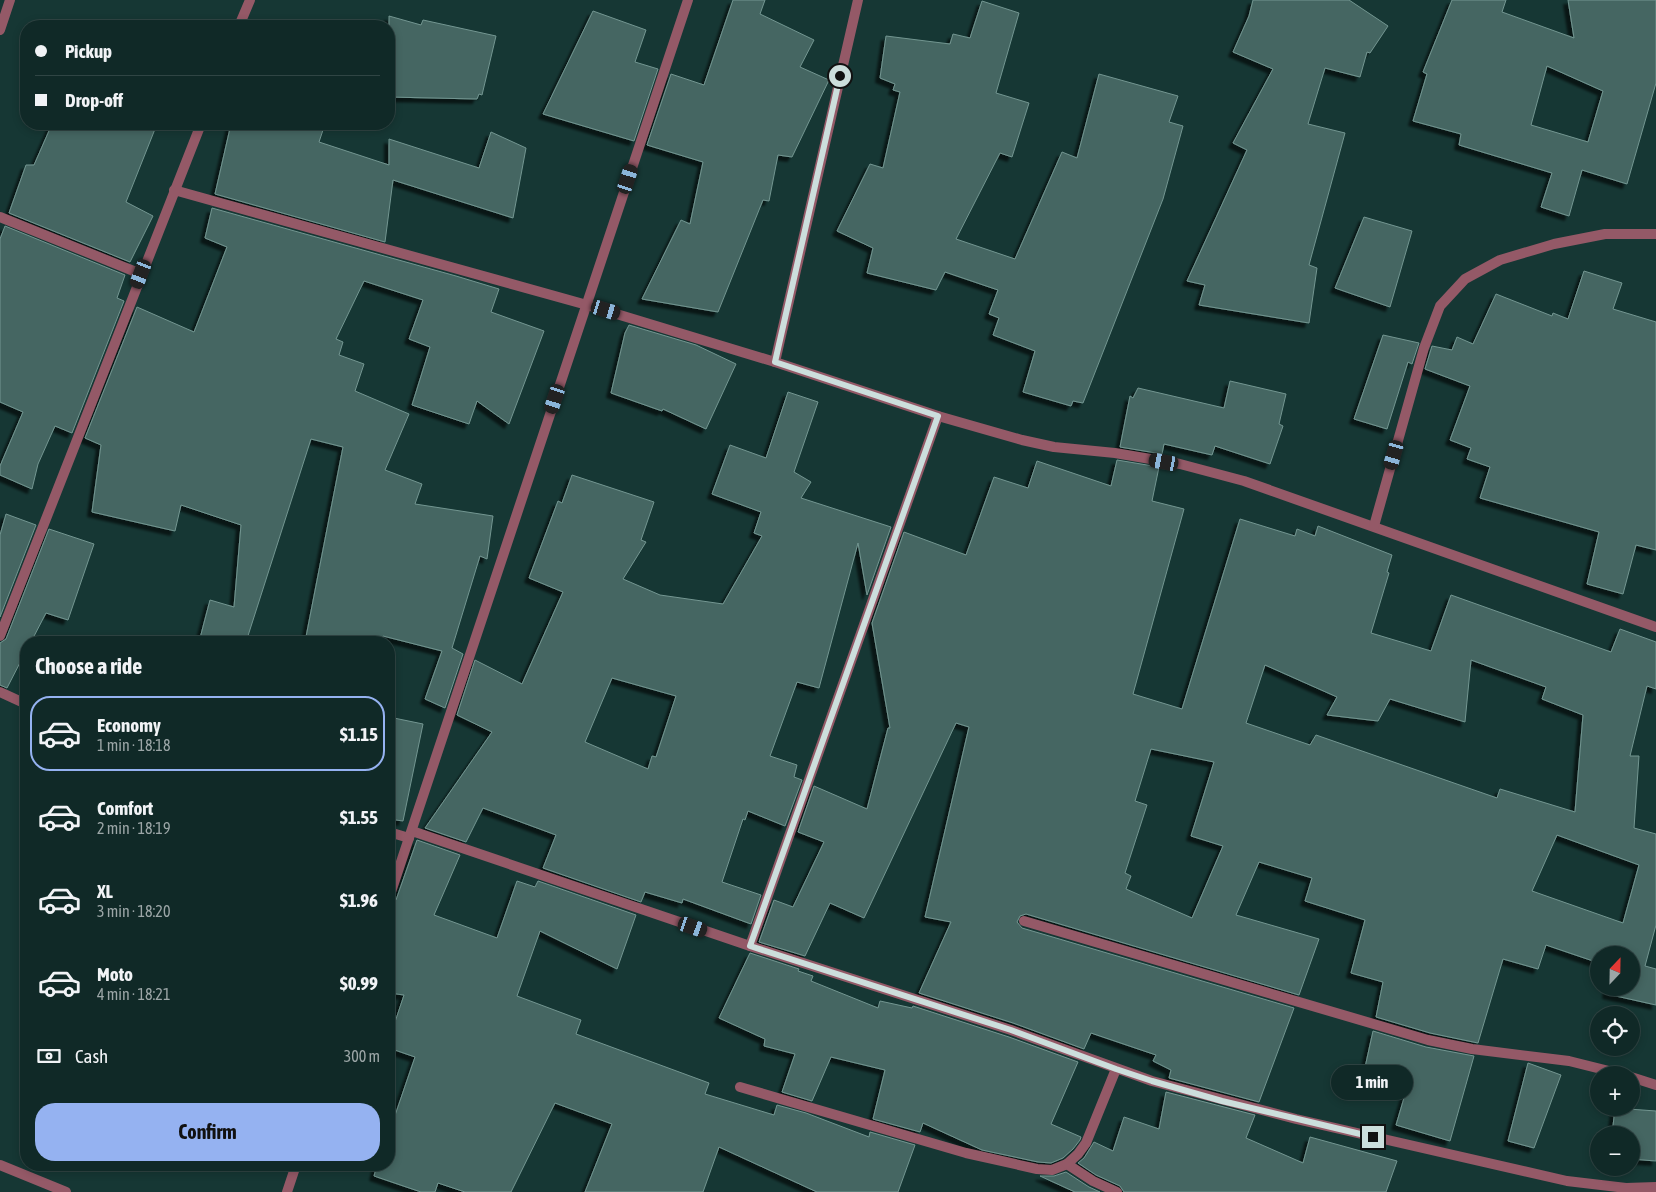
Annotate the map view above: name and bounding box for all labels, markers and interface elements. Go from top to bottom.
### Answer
text: Pickup [65,40,112,62]
route start [829,65,851,87]
text: Drop-off [65,89,123,111]
car [616,162,639,196]
car [128,257,153,291]
car [589,298,622,322]
car [543,382,566,416]
car [1382,439,1405,471]
car [1147,452,1180,472]
text: Choose a ride [35,653,142,679]
icon: car [37,711,82,756]
text: Economy [97,714,161,736]
text: $1.15 [340,723,378,745]
text: 1 min · 18:18 [97,736,170,754]
icon: car [37,794,82,839]
text: Comfort [97,797,153,819]
text: $1.55 [340,806,378,828]
text: 2 min · 18:19 [97,819,170,837]
icon: car [37,877,82,922]
text: XL [97,880,113,902]
text: $1.96 [340,889,378,911]
text: 3 min · 18:20 [97,902,170,920]
car [676,915,709,939]
north arrow [1590,946,1640,996]
map controls [1590,946,1640,1176]
icon: car [37,960,82,1005]
text: Moto [97,963,133,985]
text: $0.99 [340,972,378,994]
text: 4 min · 18:21 [97,985,170,1003]
button: locate [1590,1006,1640,1056]
icon: cash [35,1042,63,1070]
text: Cash [75,1045,108,1067]
text: 300 m [344,1047,380,1065]
callout: 1 min [1332,1064,1414,1100]
button: + [1590,1066,1640,1116]
text: 1 min [1356,1073,1388,1091]
button: Confirm [35,1103,380,1161]
route end [1362,1126,1384,1148]
button: − [1590,1126,1640,1176]

